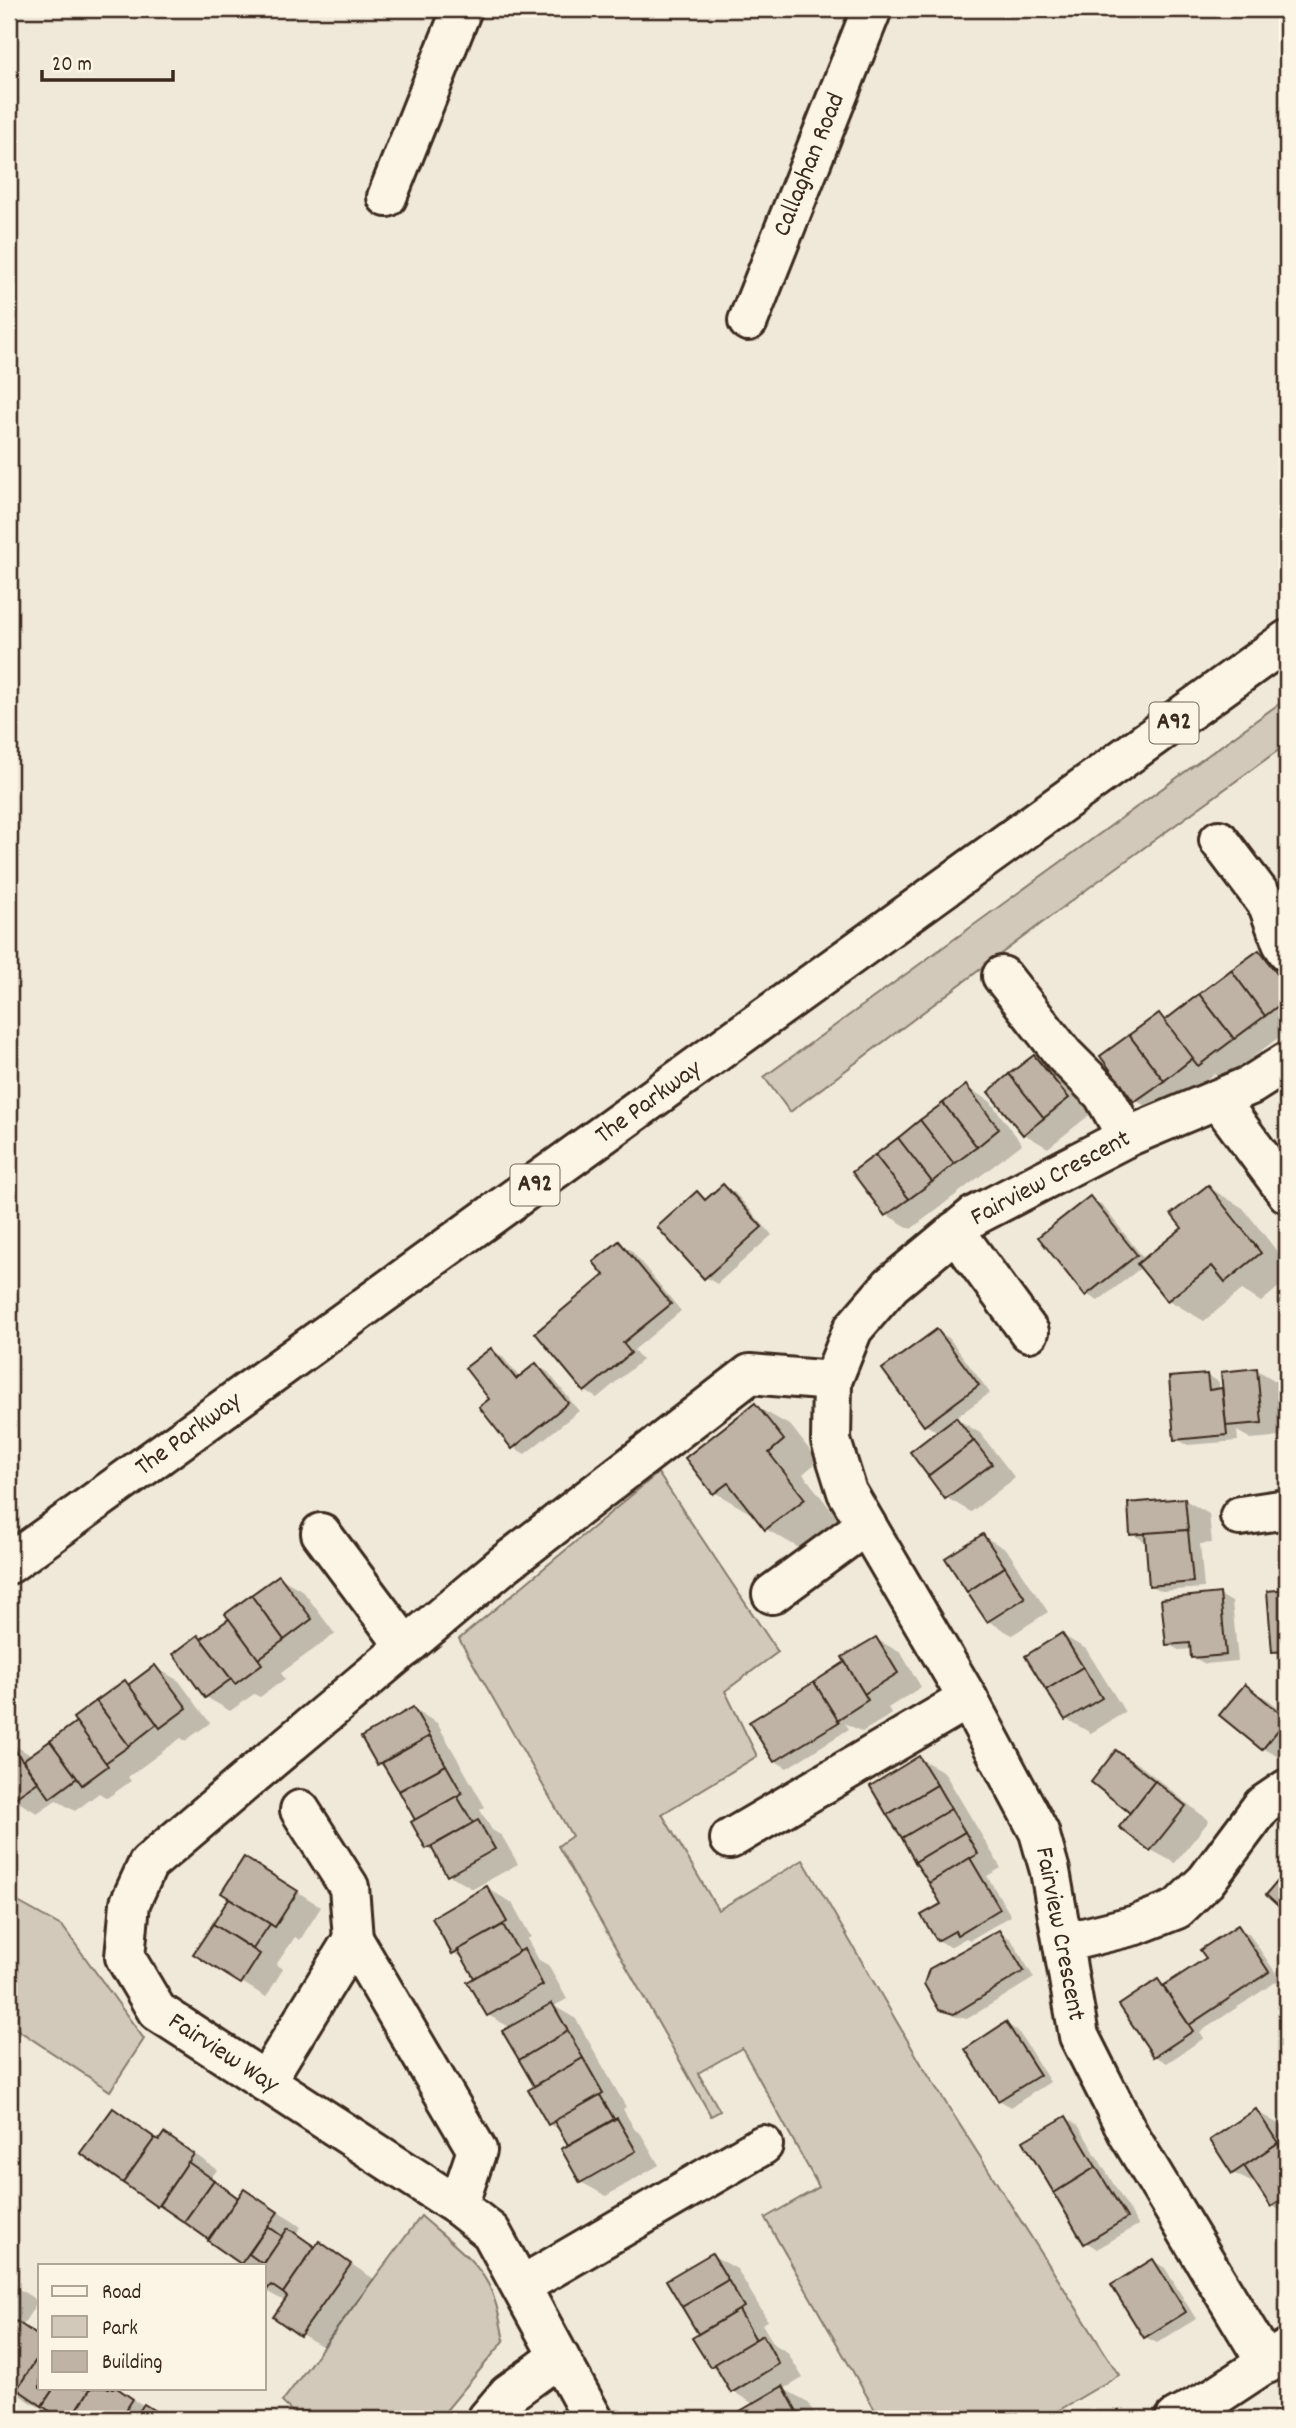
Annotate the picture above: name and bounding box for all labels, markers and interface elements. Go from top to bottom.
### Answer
scale bar [42,38,173,82]
text: 20 m [52,51,92,81]
street label: Callaghan Road [764,88,856,242]
road number: A92 [1150,702,1198,744]
street label: The Parkway [588,1051,710,1154]
street label: Fairview Crescent [964,1121,1138,1237]
road number: A92 [510,1164,560,1205]
street label: The Parkway [128,1383,250,1486]
street label: Fairview Crescent [1024,1844,1094,2024]
street label: Fairview Way [160,2004,286,2104]
legend [38,2264,266,2390]
text: Road [102,2279,141,2309]
text: Park [102,2315,138,2345]
text: Building [102,2349,162,2379]

